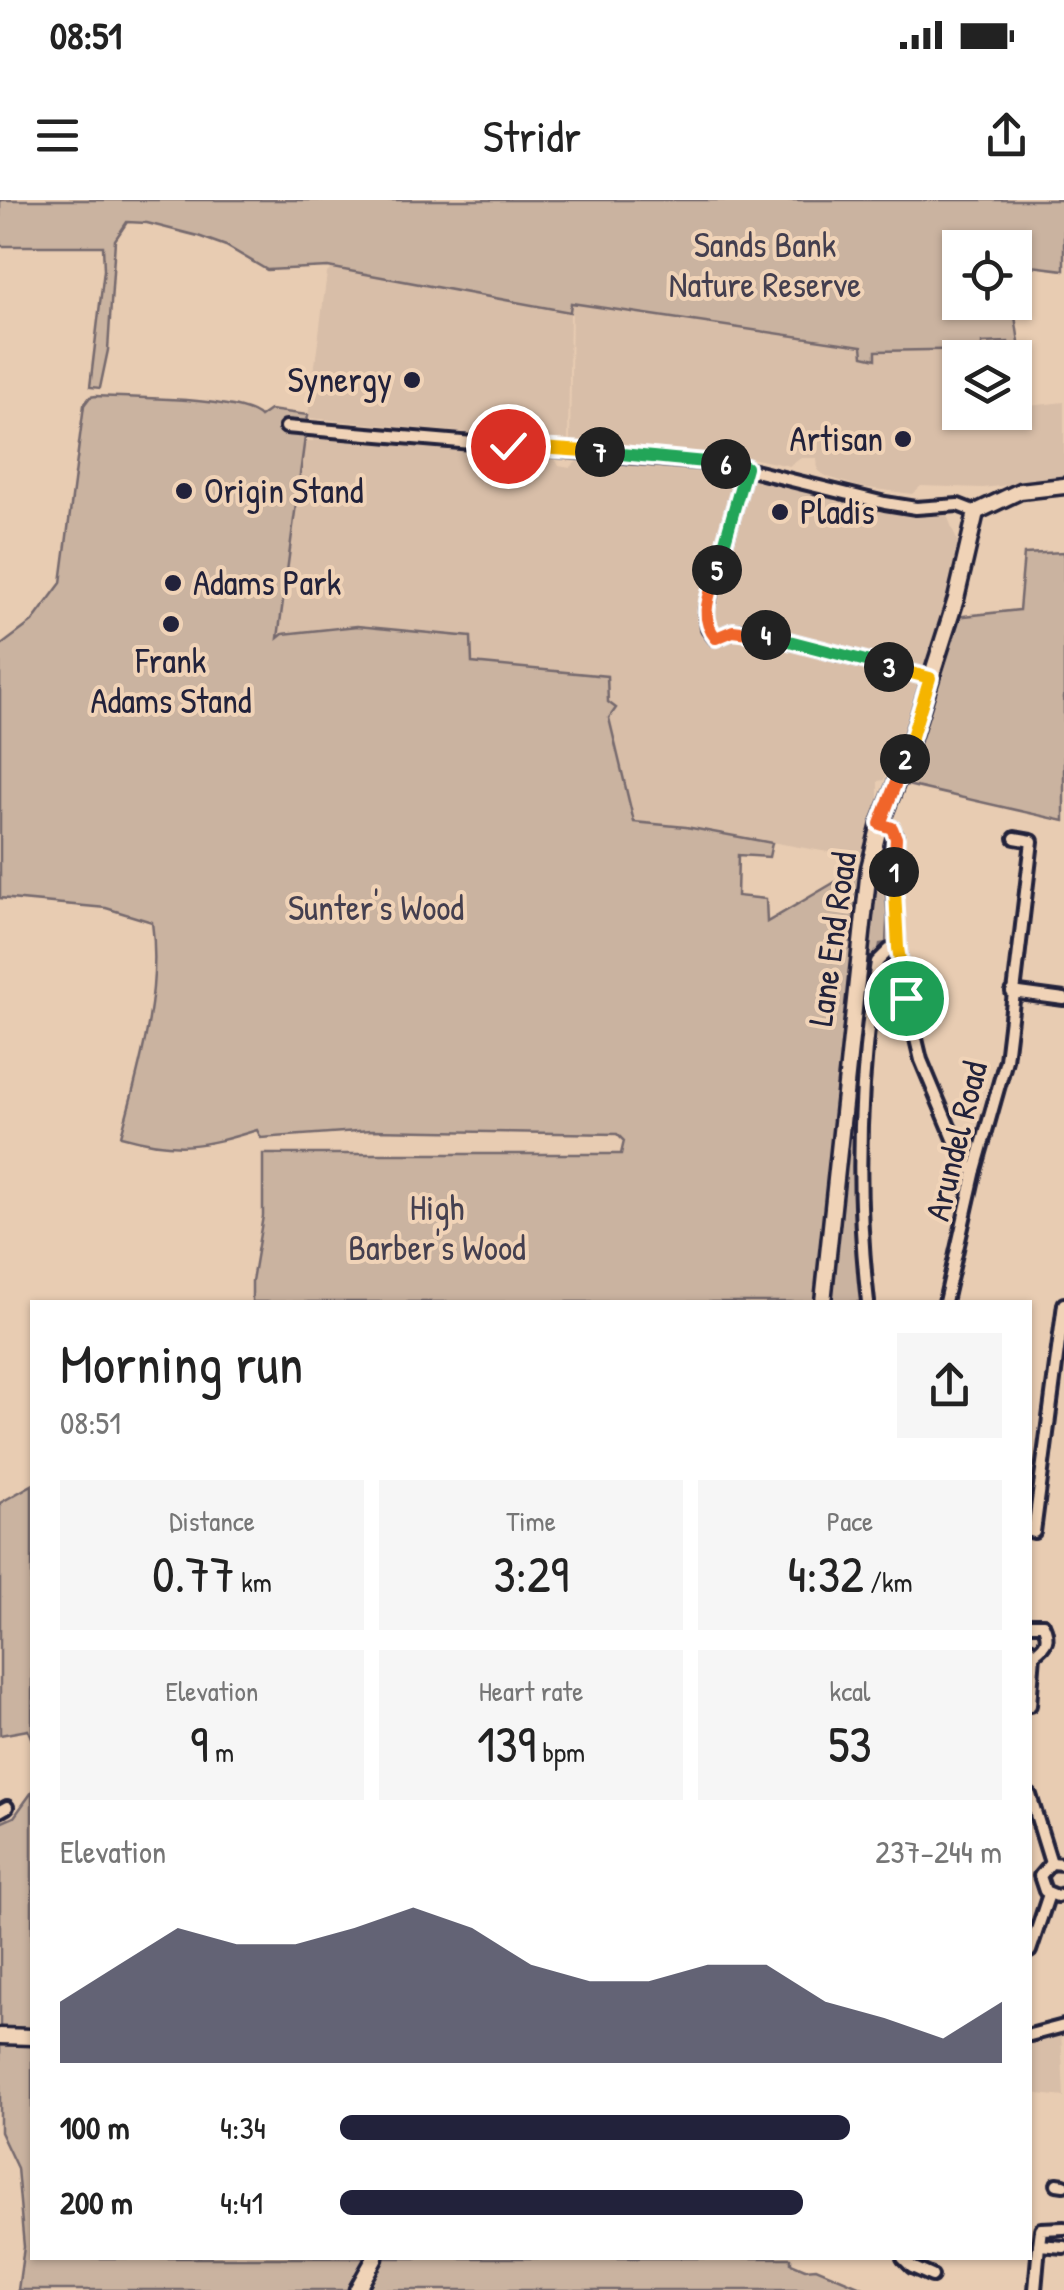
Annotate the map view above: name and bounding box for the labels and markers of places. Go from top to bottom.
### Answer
place label: Synergy [288,356,392,403]
marker: Synergy [401,369,423,391]
pin [466,404,551,489]
place label: Artisan [790,415,883,462]
pin: 7 [575,427,625,477]
marker: Artisan [892,428,914,450]
pin: 6 [701,439,751,489]
place label: Origin Stand [204,467,363,514]
marker: Origin Stand [173,480,195,502]
place label: Pladis [800,488,875,535]
marker: Pladis [769,501,791,523]
pin: 5 [692,545,742,595]
place label: Adams Park [193,559,341,606]
marker: Adams Park [162,572,184,594]
pin: 4 [741,610,791,660]
marker: Frank Adams Stand [160,613,182,635]
place label: Frank Adams Stand [90,637,252,724]
pin: 3 [864,642,914,692]
pin: 2 [880,734,930,784]
pin: 1 [869,847,919,897]
pin [864,956,949,1041]

